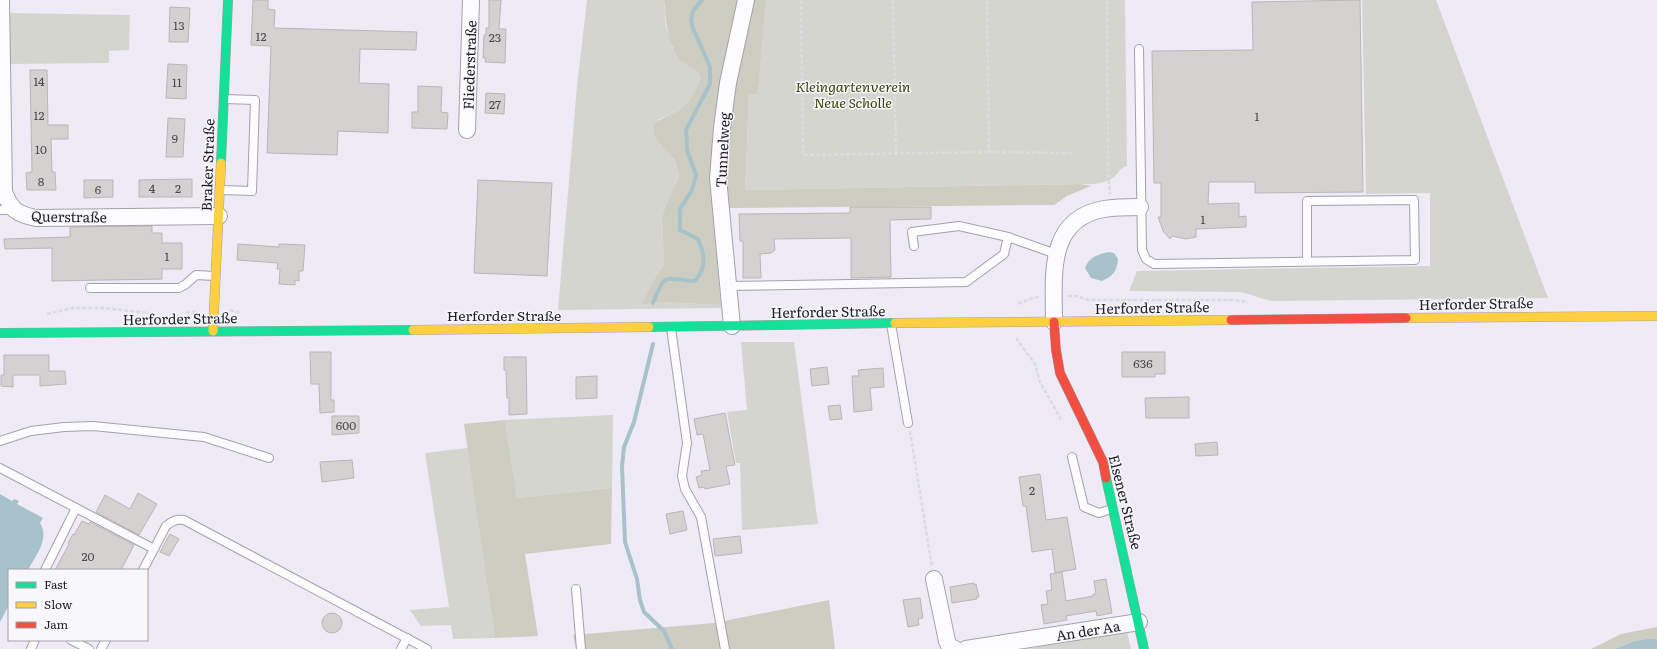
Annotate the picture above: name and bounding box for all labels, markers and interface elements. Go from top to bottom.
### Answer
house number: 13 [173,16,185,34]
street label: Fliederstraße [457,20,481,110]
house number: 12 [256,27,266,45]
house number: 23 [489,28,501,46]
house number: 14 [33,72,45,90]
house number: 11 [172,73,182,91]
park label: Kleingartenverein Neue Scholle [796,76,911,112]
house number: 27 [489,95,501,113]
house number: 12 [34,106,44,124]
house number: 1 [1255,107,1260,125]
street label: Tunnelweg [710,112,734,188]
street label: Braker Straße [195,118,219,212]
house number: 9 [172,129,178,147]
house number: 10 [35,140,47,158]
house number: 8 [38,172,45,190]
house number: 4 [149,179,156,197]
house number: 2 [175,179,181,197]
house number: 6 [95,180,102,198]
street label: Querstraße [31,205,107,227]
house number: 1 [1201,210,1206,228]
house number: 1 [165,247,170,265]
street label: Herforder Straße [1418,292,1534,314]
street label: Herforder Straße [1094,296,1210,318]
street label: Herforder Straße [770,300,886,322]
street label: Herforder Straße [447,305,561,325]
street label: Herforder Straße [122,307,238,329]
house number: 636 [1133,354,1153,372]
house number: 600 [336,416,356,434]
street label: Elsener Straße [1105,452,1147,552]
house number: 2 [1029,481,1035,499]
house number: 20 [81,547,95,565]
legend [8,569,148,641]
text: Fast [44,575,68,593]
text: Slow [44,595,73,613]
text: Jam [44,615,69,633]
street label: An der Aa [1054,615,1122,645]

